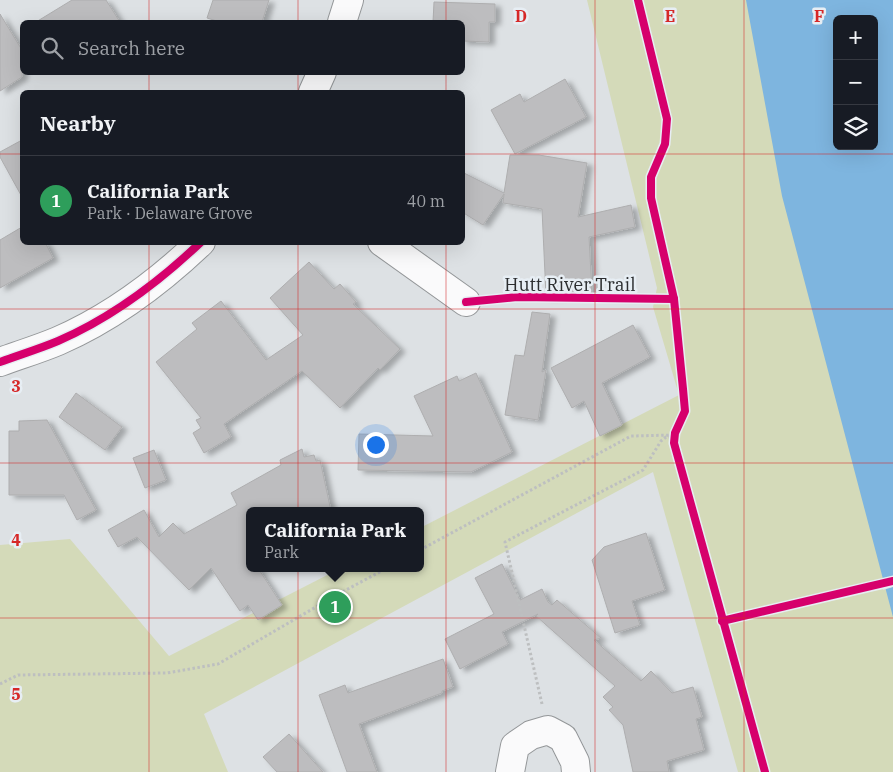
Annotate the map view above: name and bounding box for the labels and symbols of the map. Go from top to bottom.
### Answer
text: D [515,6,527,26]
text: E [665,6,675,26]
text: F [814,6,824,26]
street label: Hutt River Trail [504,273,636,296]
text: 3 [11,376,21,396]
your location [363,432,389,458]
text: 4 [11,530,21,550]
pin: 1 [319,588,351,626]
text: 5 [11,684,21,704]

